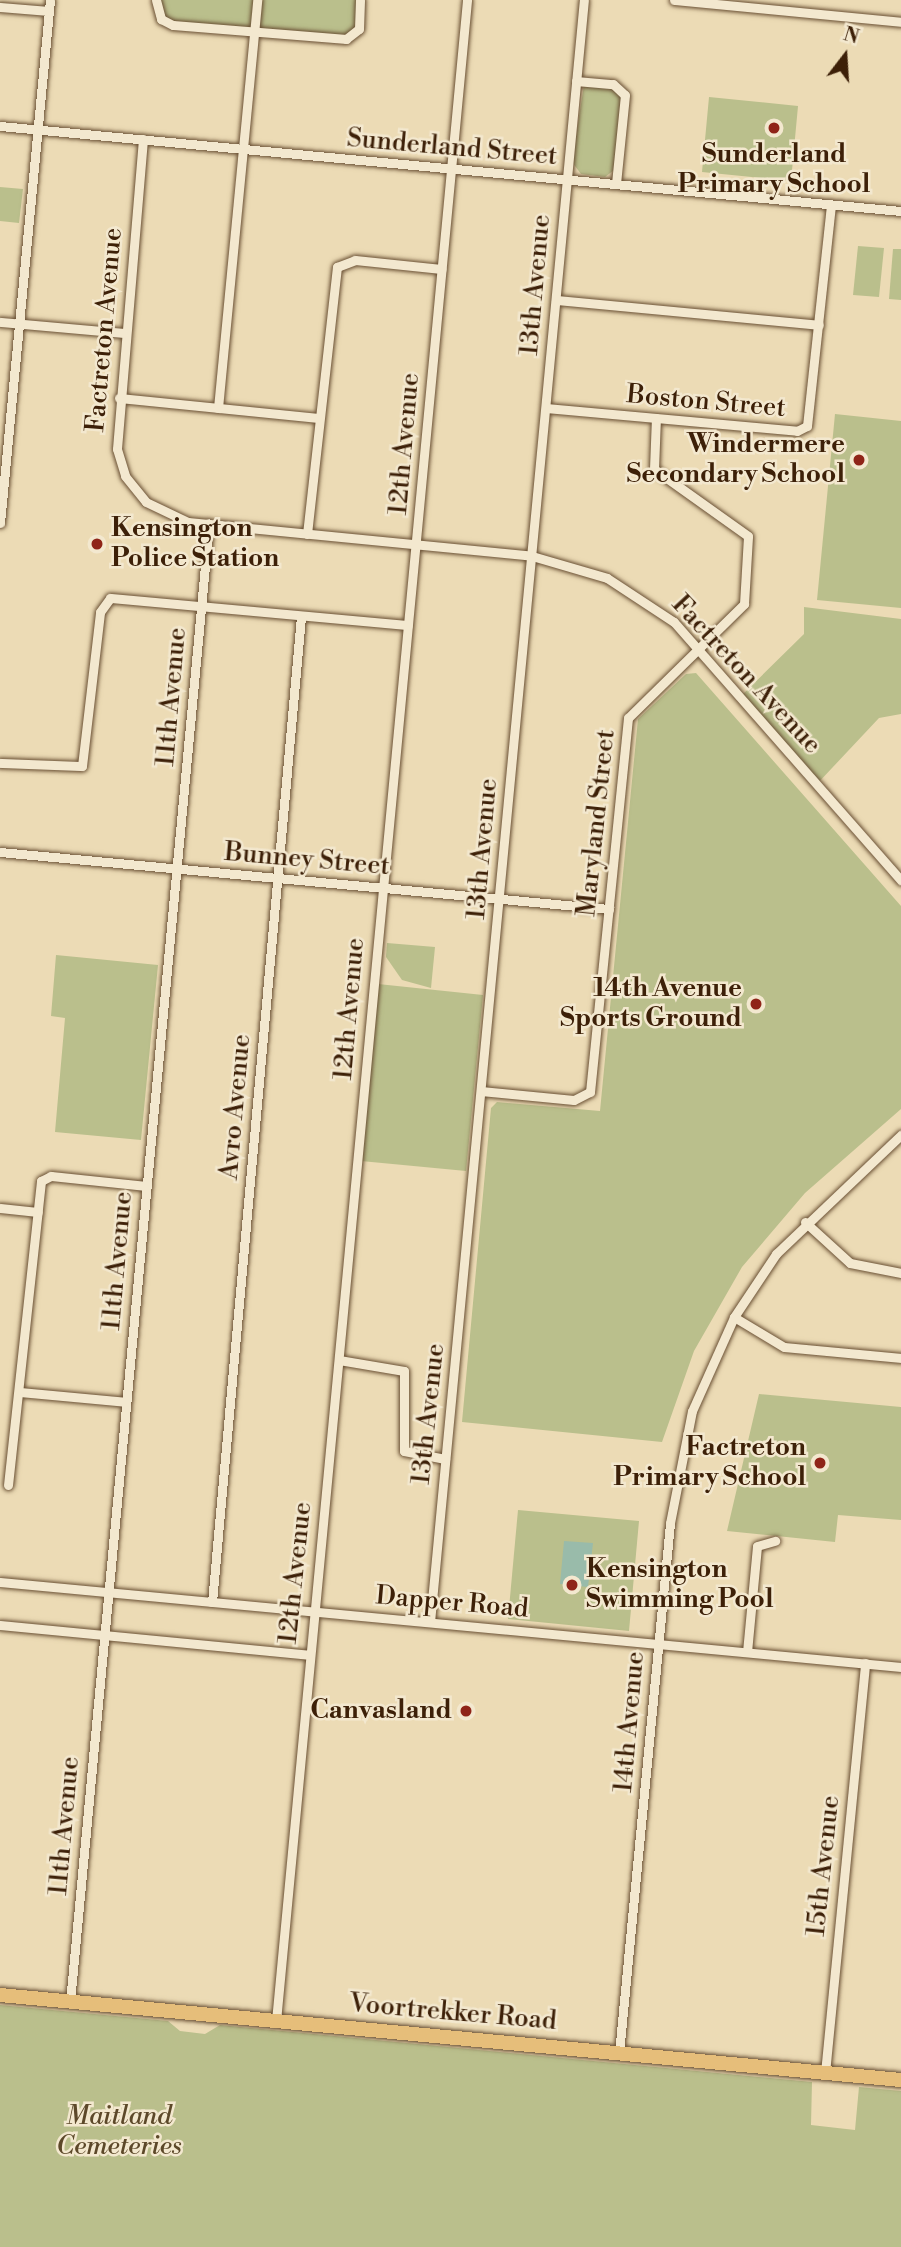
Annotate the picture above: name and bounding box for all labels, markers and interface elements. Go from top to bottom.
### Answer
north arrow [810,21,880,91]
text: N [840,22,862,50]
marker: Sunderland Primary School [766,120,782,136]
street label: Sunderland Street [346,123,558,173]
place label: Sunderland Primary School [678,139,870,200]
street label: 13th Avenue [514,213,558,357]
street label: Factreton Avenue [81,226,129,434]
street label: 12th Avenue [383,372,427,516]
street label: Boston Street [625,380,787,424]
place label: Windermere Secondary School [626,429,845,490]
marker: Windermere Secondary School [851,452,867,468]
place label: Kensington Police Station [111,513,279,574]
marker: Kensington Police Station [89,536,105,552]
street label: Factreton Avenue [665,589,827,761]
street label: 11th Avenue [150,626,194,768]
street label: Maryland Street [572,728,622,918]
street label: 13th Avenue [461,777,505,921]
street label: Bunney Street [223,837,391,883]
street label: 12th Avenue [328,937,372,1081]
place label: 14th Avenue Sports Ground [560,973,742,1034]
marker: 14th Avenue Sports Ground [748,996,764,1012]
street label: Avro Avenue [214,1033,258,1181]
street label: 11th Avenue [96,1190,140,1332]
street label: 13th Avenue [406,1342,452,1486]
place label: Factreton Primary School [613,1432,806,1494]
marker: Factreton Primary School [812,1455,828,1471]
street label: 12th Avenue [273,1500,319,1646]
place label: Kensington Swimming Pool [586,1554,773,1616]
marker: Kensington Swimming Pool [564,1577,580,1593]
street label: Dapper Road [374,1581,530,1625]
street label: 14th Avenue [608,1650,652,1794]
place label: Canvasland [310,1695,452,1727]
marker: Canvasland [458,1703,474,1719]
street label: 11th Avenue [43,1755,87,1897]
street label: 15th Avenue [801,1794,847,1938]
street label: Voortrekker Road [348,1988,558,2038]
park label: Maitland Cemeteries [56,2101,182,2162]

